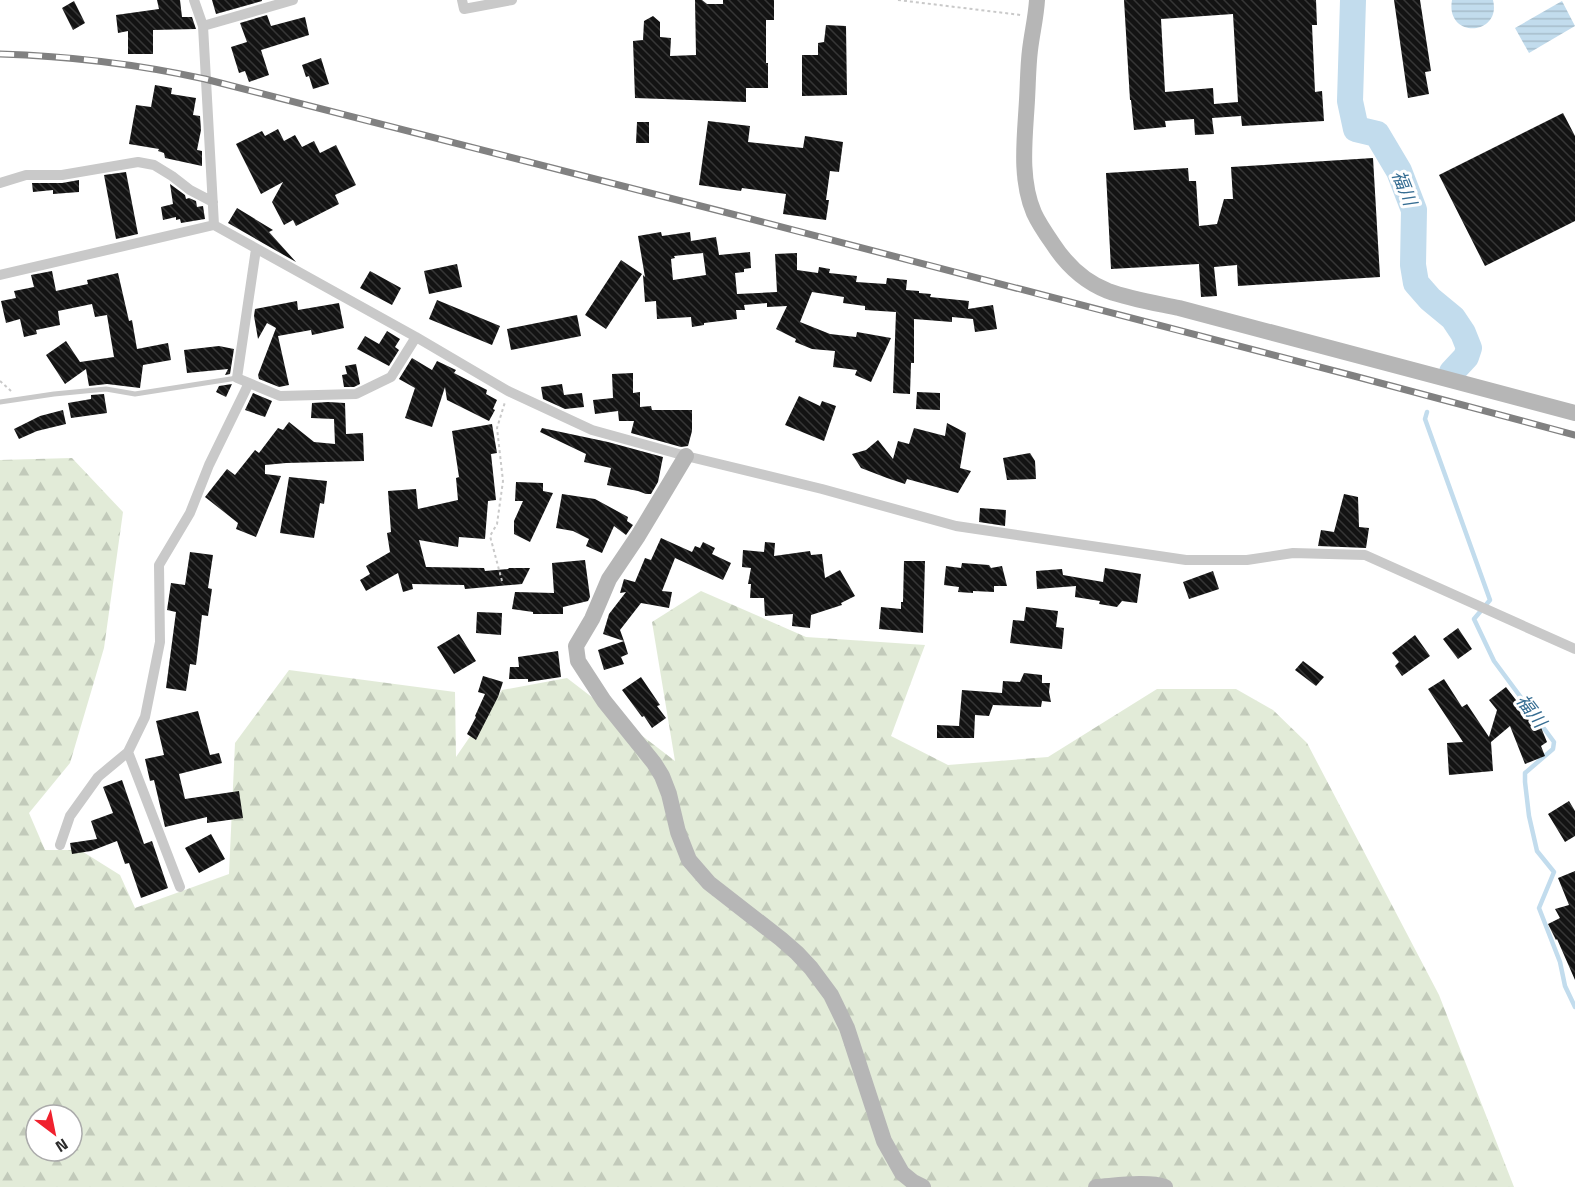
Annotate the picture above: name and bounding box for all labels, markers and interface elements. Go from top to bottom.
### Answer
water label: 福川 [1385,166,1424,211]
water label: 福川 [1510,688,1554,735]
north arrow [24,1103,84,1163]
text: N [51,1133,73,1159]

